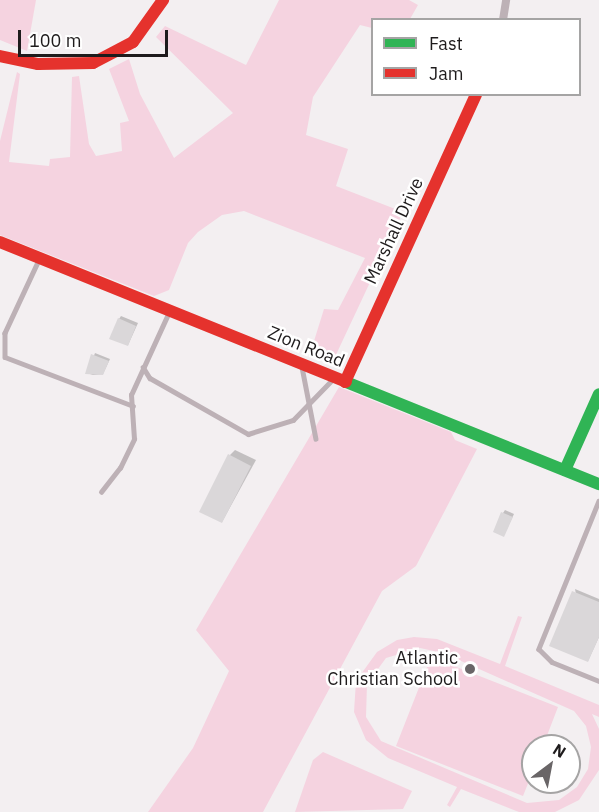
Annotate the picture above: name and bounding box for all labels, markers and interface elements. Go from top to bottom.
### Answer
scale bar [21,18,171,56]
legend [371,18,581,96]
text: 100 m [29,29,81,52]
text: Fast [429,32,463,55]
text: Jam [429,62,464,85]
street label: Marshall Drive [360,174,428,288]
street label: Zion Road [264,322,348,372]
place label: Atlantic Christian School [327,648,458,690]
marker: Atlantic Christian School [463,662,477,676]
north arrow [521,734,581,794]
text: N [549,739,570,762]

